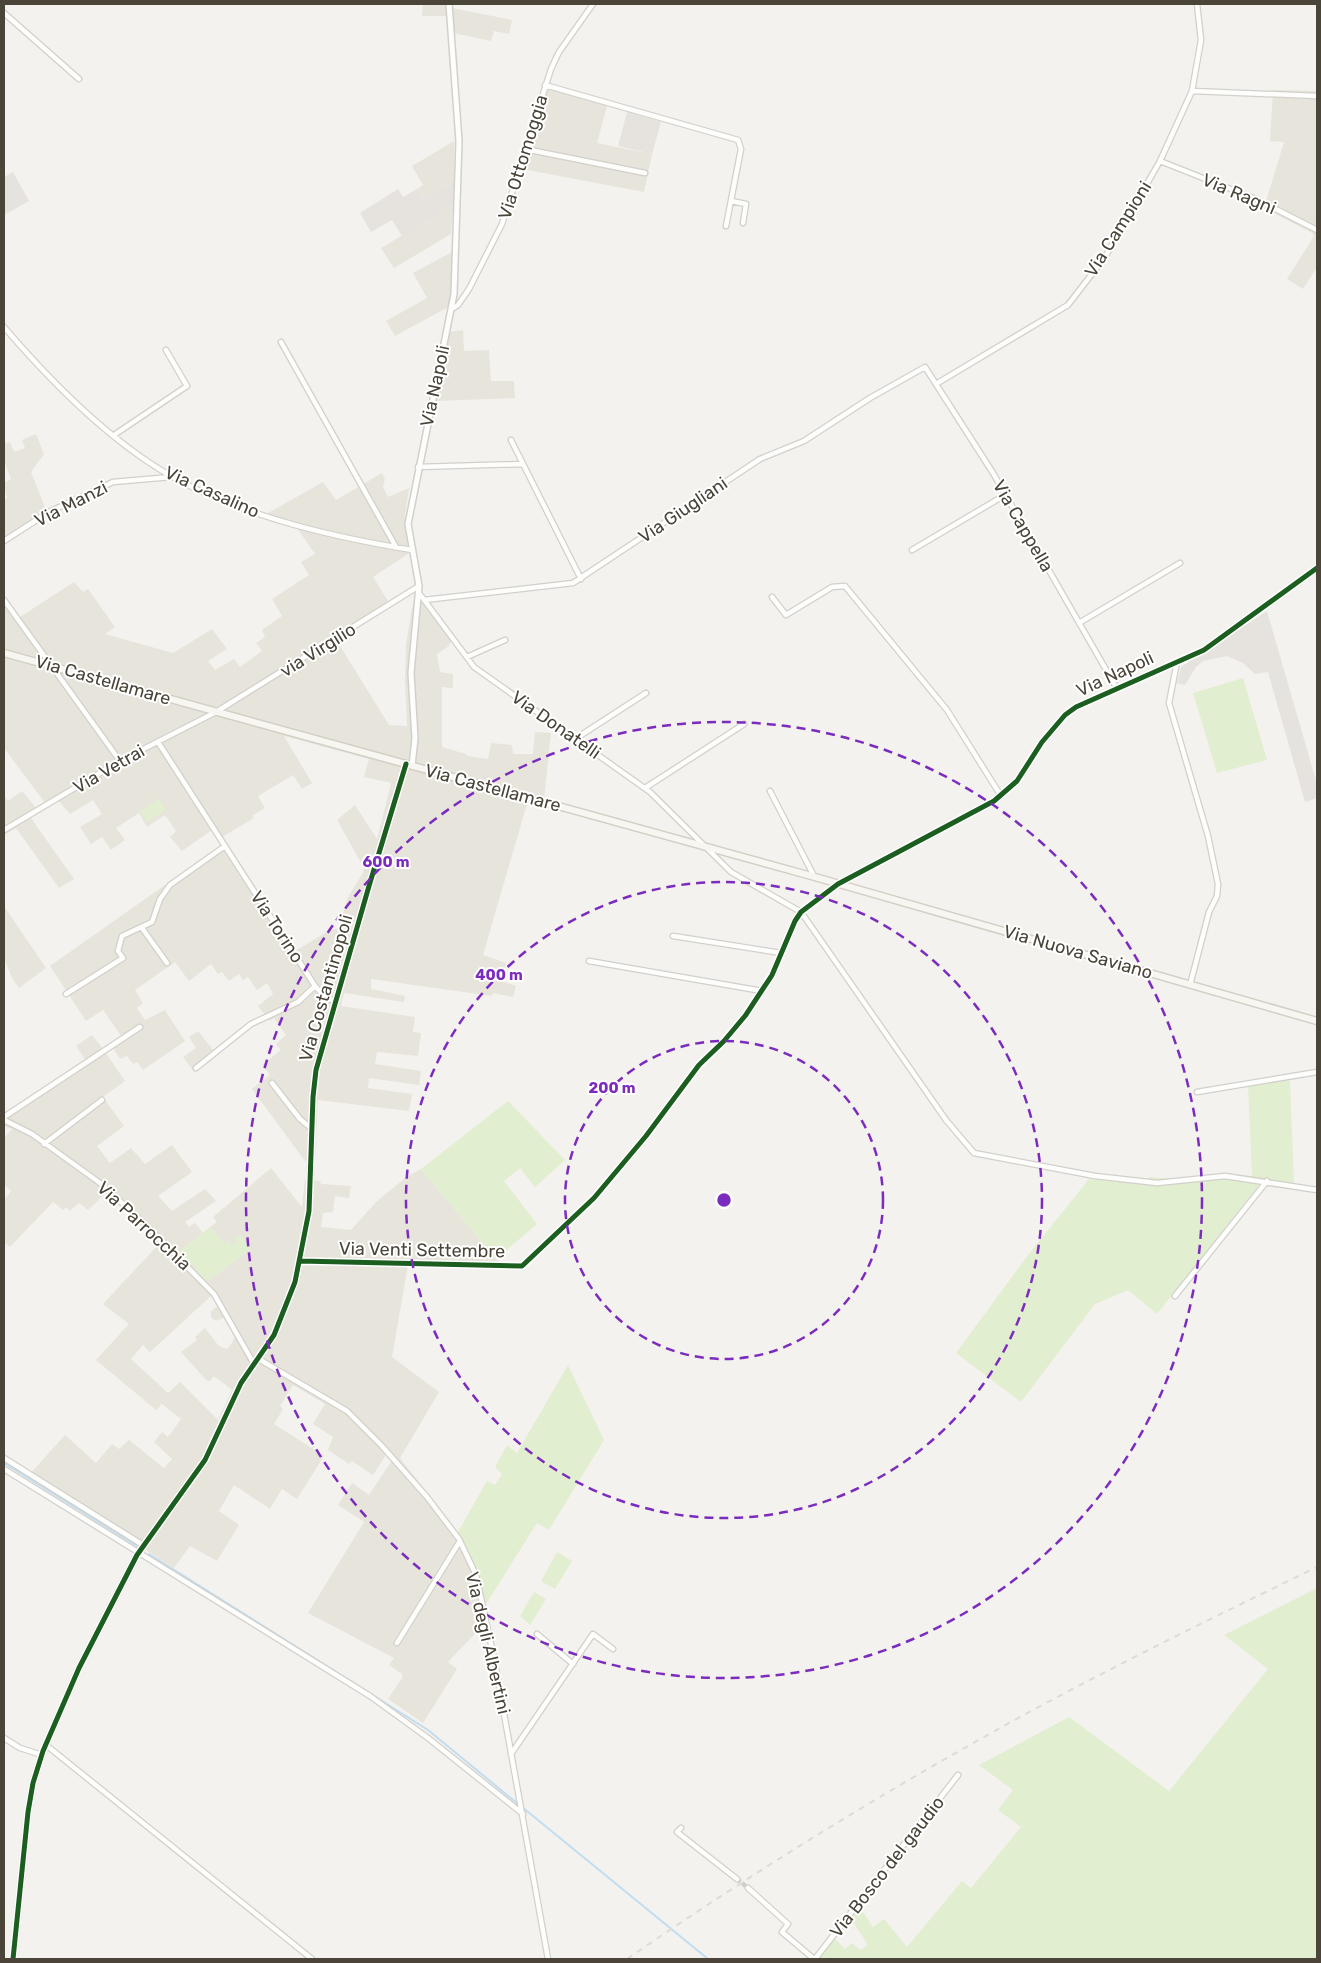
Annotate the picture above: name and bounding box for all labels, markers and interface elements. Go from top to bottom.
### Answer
street label: Via Ottomoggia [494,92,552,222]
street label: Via Ragni [1199,169,1279,219]
street label: Via Campioni [1080,177,1156,281]
street label: Via Napoli [416,343,454,429]
street label: Via Casalino [161,461,263,523]
street label: Via Giugliani [634,472,732,548]
street label: Via Manzi [31,476,111,532]
street label: Via Cappella [988,476,1058,576]
street label: via Virgilio [276,618,360,682]
street label: Via Napoli [1073,647,1157,701]
street label: Via Castellamare [33,650,173,710]
street label: Via Donatelli [507,686,605,764]
street label: Via Vetrai [69,740,149,798]
street label: Via Castellamare [423,759,563,817]
text: 600 m [362,853,410,871]
street label: Via Torino [246,887,308,967]
street label: Via Costantinopoli [294,912,358,1064]
street label: Via Nuova Saviano [1001,920,1155,984]
text: 400 m [475,966,523,984]
text: 200 m [588,1079,636,1097]
street label: Via Parrocchia [92,1177,196,1275]
centre of rings [715,1191,733,1209]
street label: Via Venti Settembre [339,1238,505,1262]
street label: Via degli Albertini [461,1570,515,1716]
street label: Via Bosco del gaudio [825,1792,949,1942]

